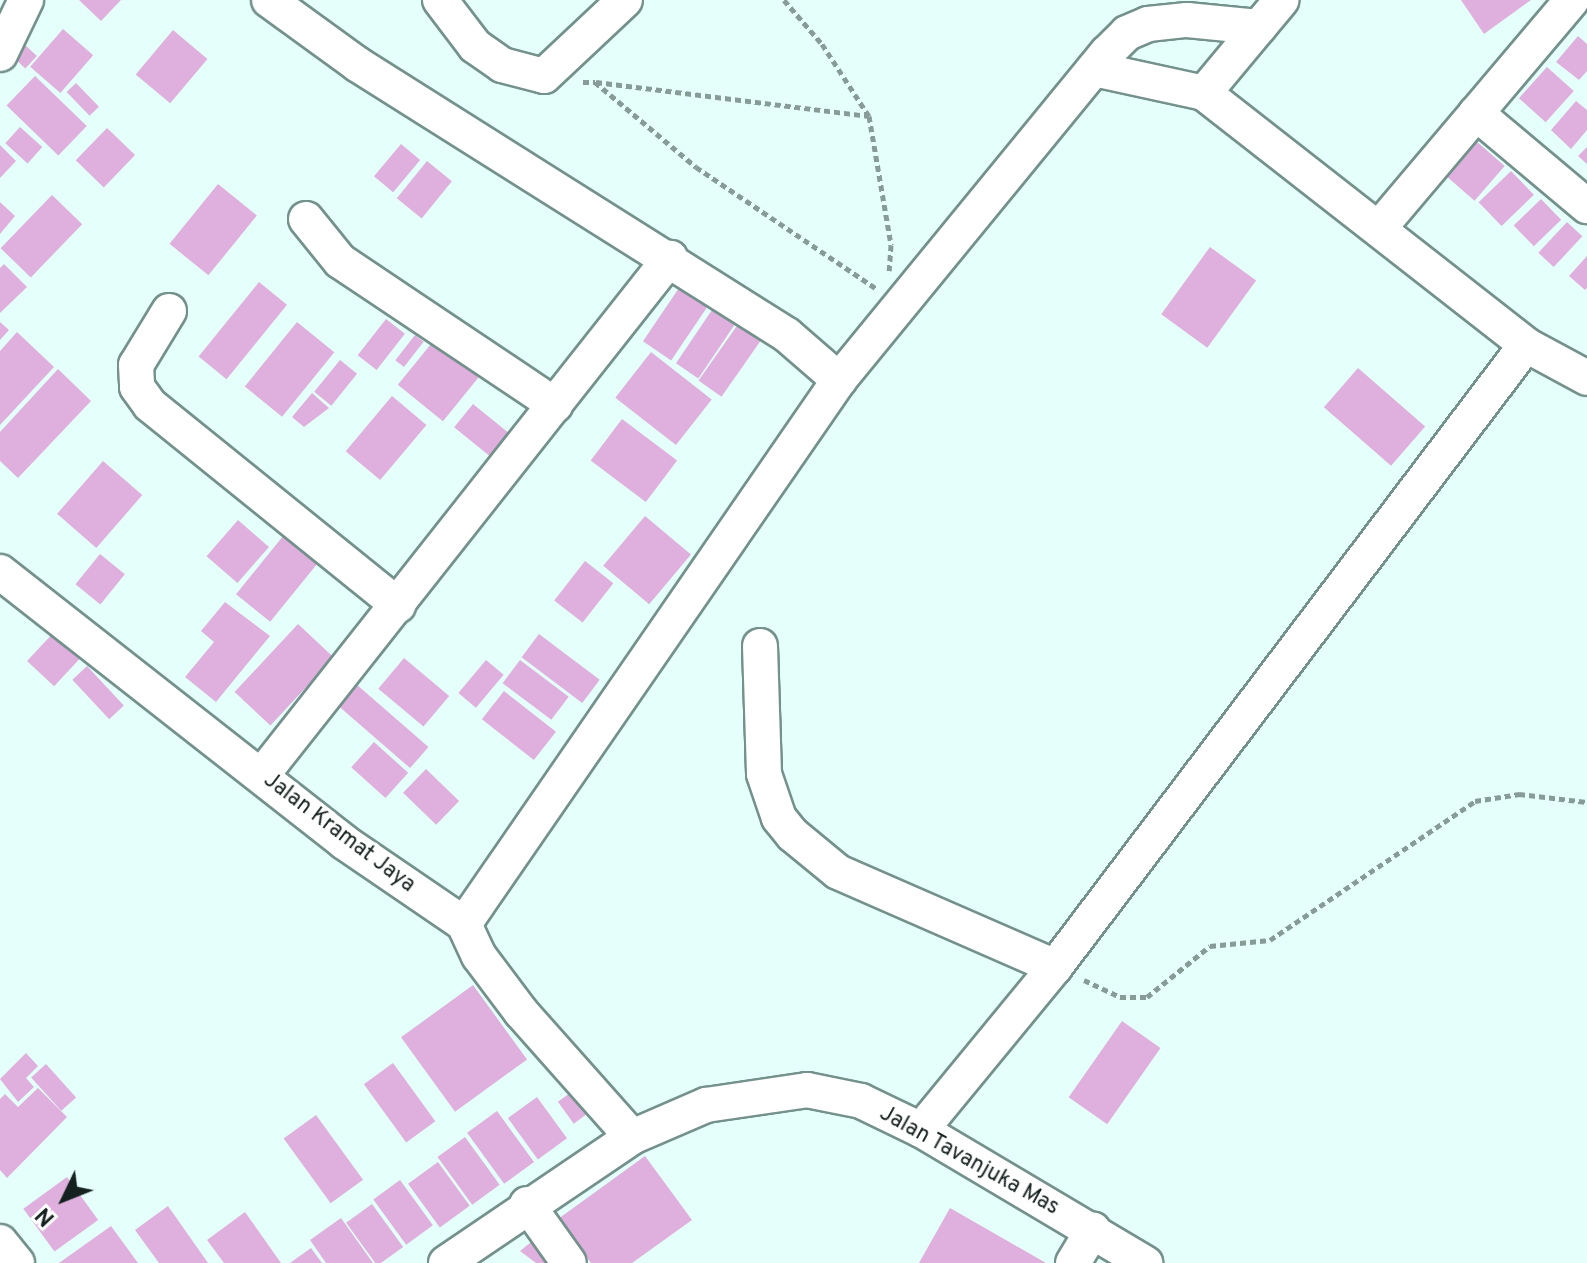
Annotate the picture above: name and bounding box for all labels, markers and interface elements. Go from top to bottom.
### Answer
street label: Jalan Kramat Jaya [258,767,420,899]
street label: Jalan Tavanjuka Mas [874,1100,1064,1222]
north arrow [24,1159,104,1239]
text: N [31,1201,61,1231]

